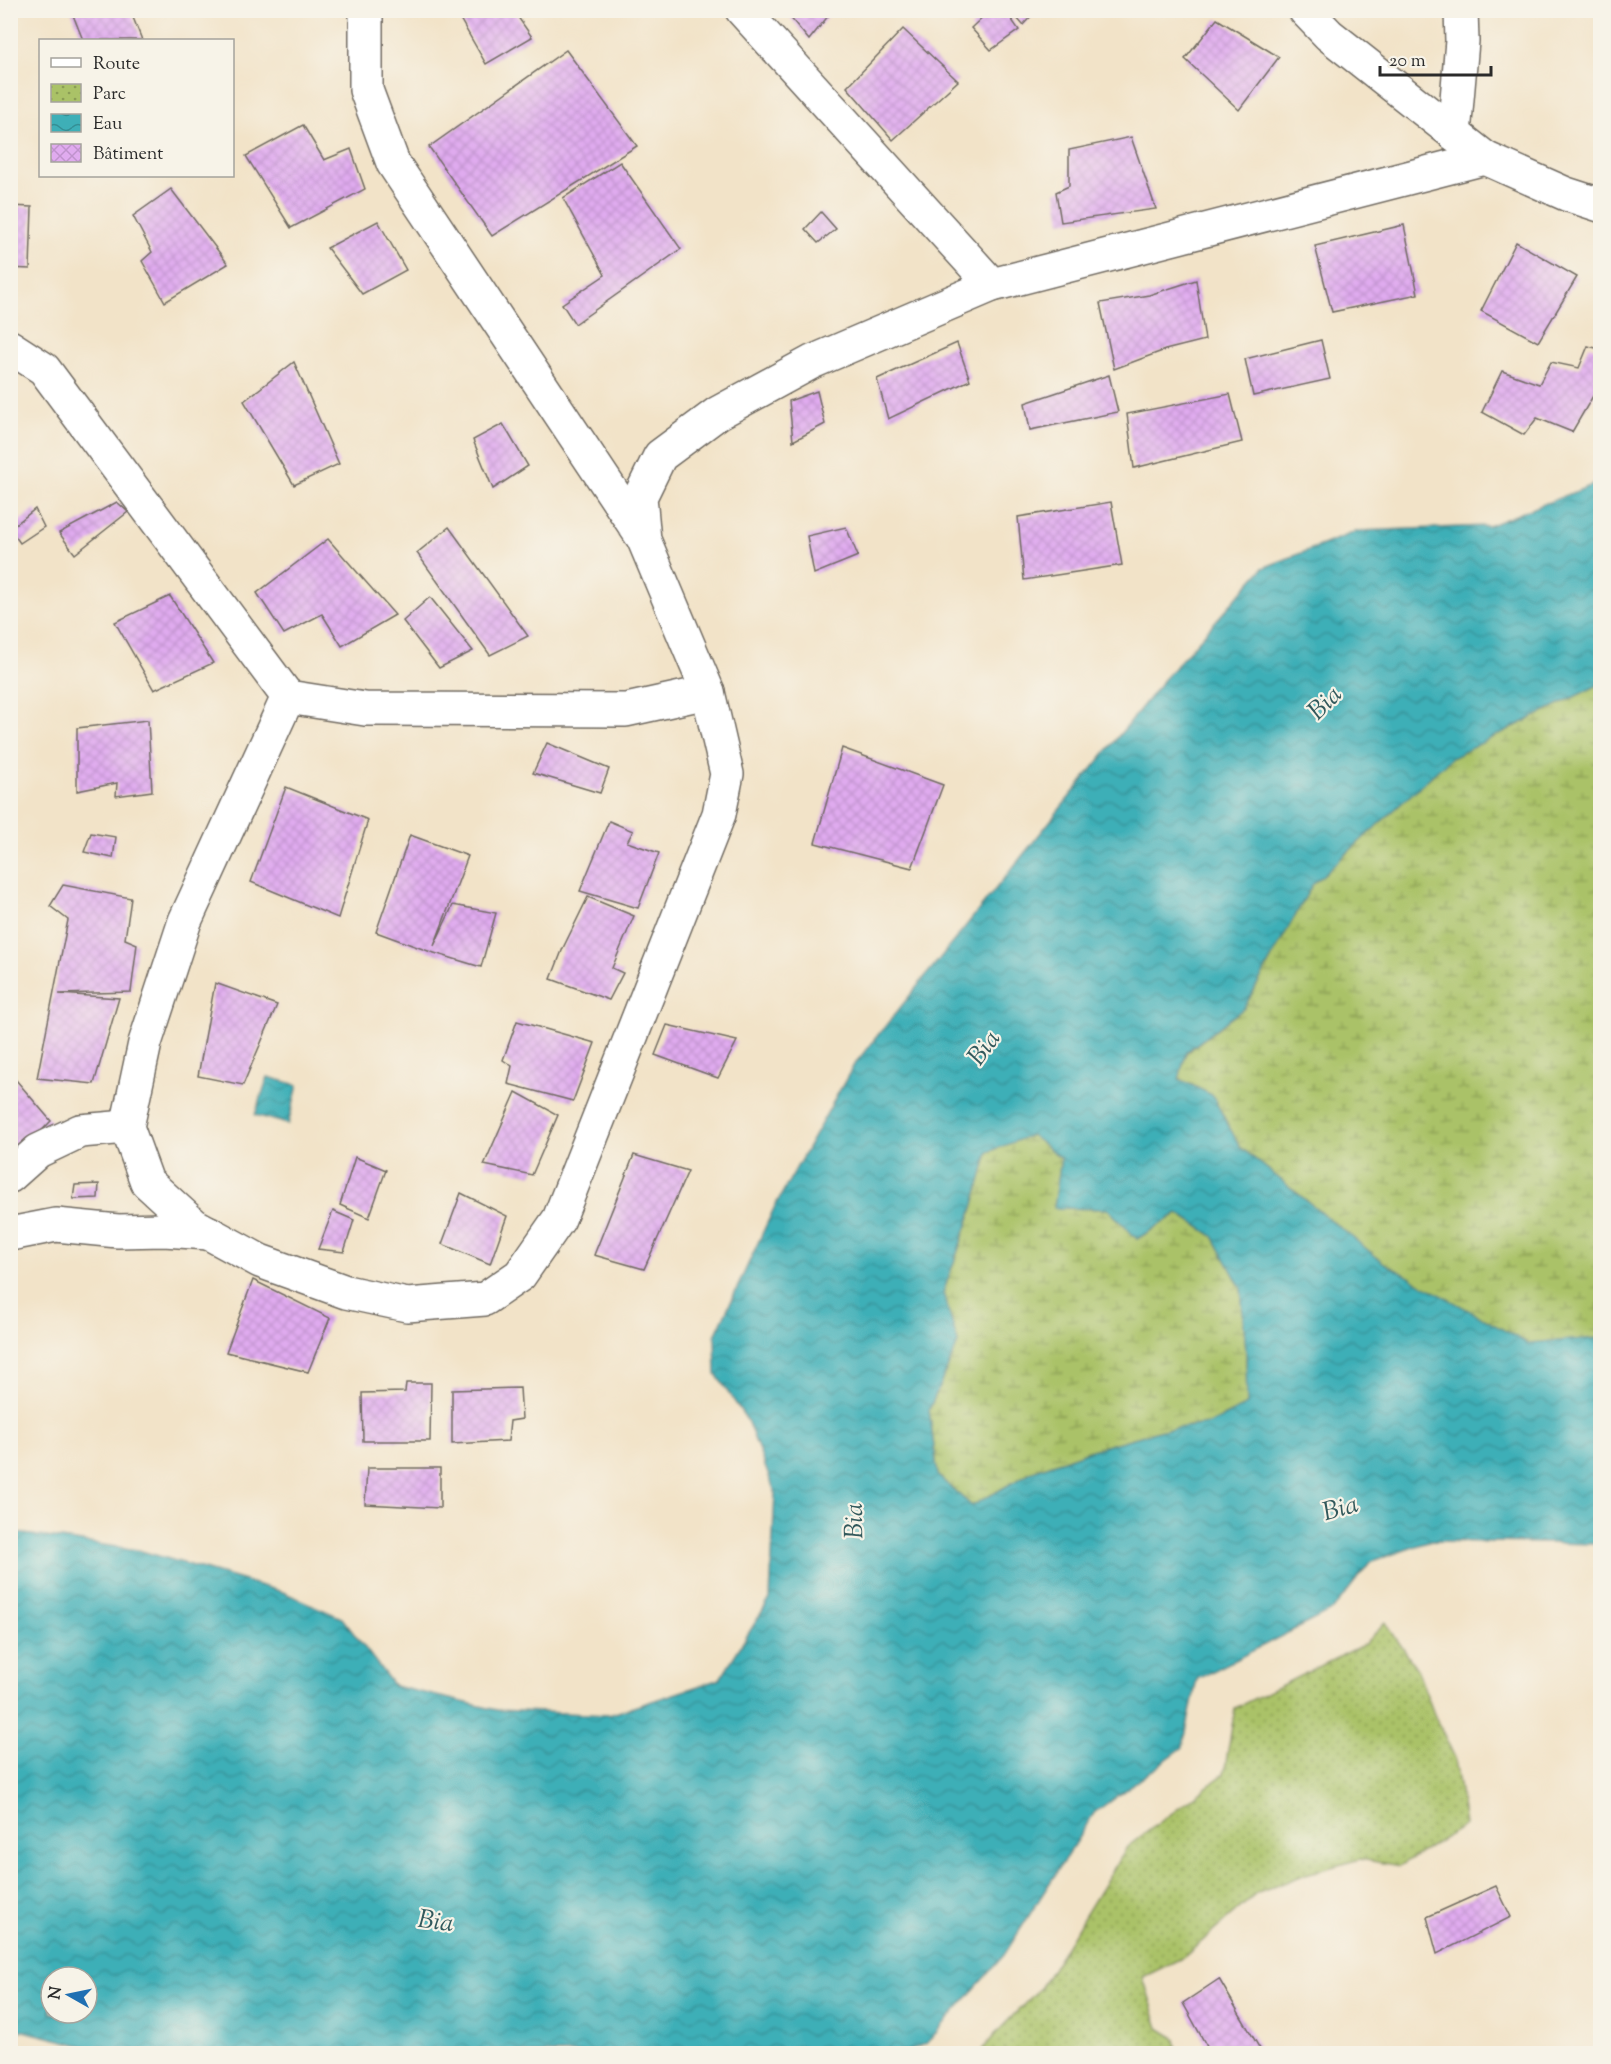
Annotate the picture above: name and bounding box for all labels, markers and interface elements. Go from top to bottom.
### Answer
legend [39,39,234,177]
scale bar [1380,39,1491,77]
text: 20 m [1389,49,1426,75]
text: Route [93,52,140,78]
text: Parc [93,82,126,108]
text: Eau [93,112,122,138]
text: Bâtiment [93,142,163,168]
water label: Bia [1300,678,1352,730]
water label: Bia [960,1023,1011,1074]
water label: Bia [1318,1487,1363,1532]
water label: Bia [837,1503,874,1539]
water label: Bia [415,1902,456,1943]
north arrow [39,1965,99,2025]
text: N [44,1985,69,2001]

